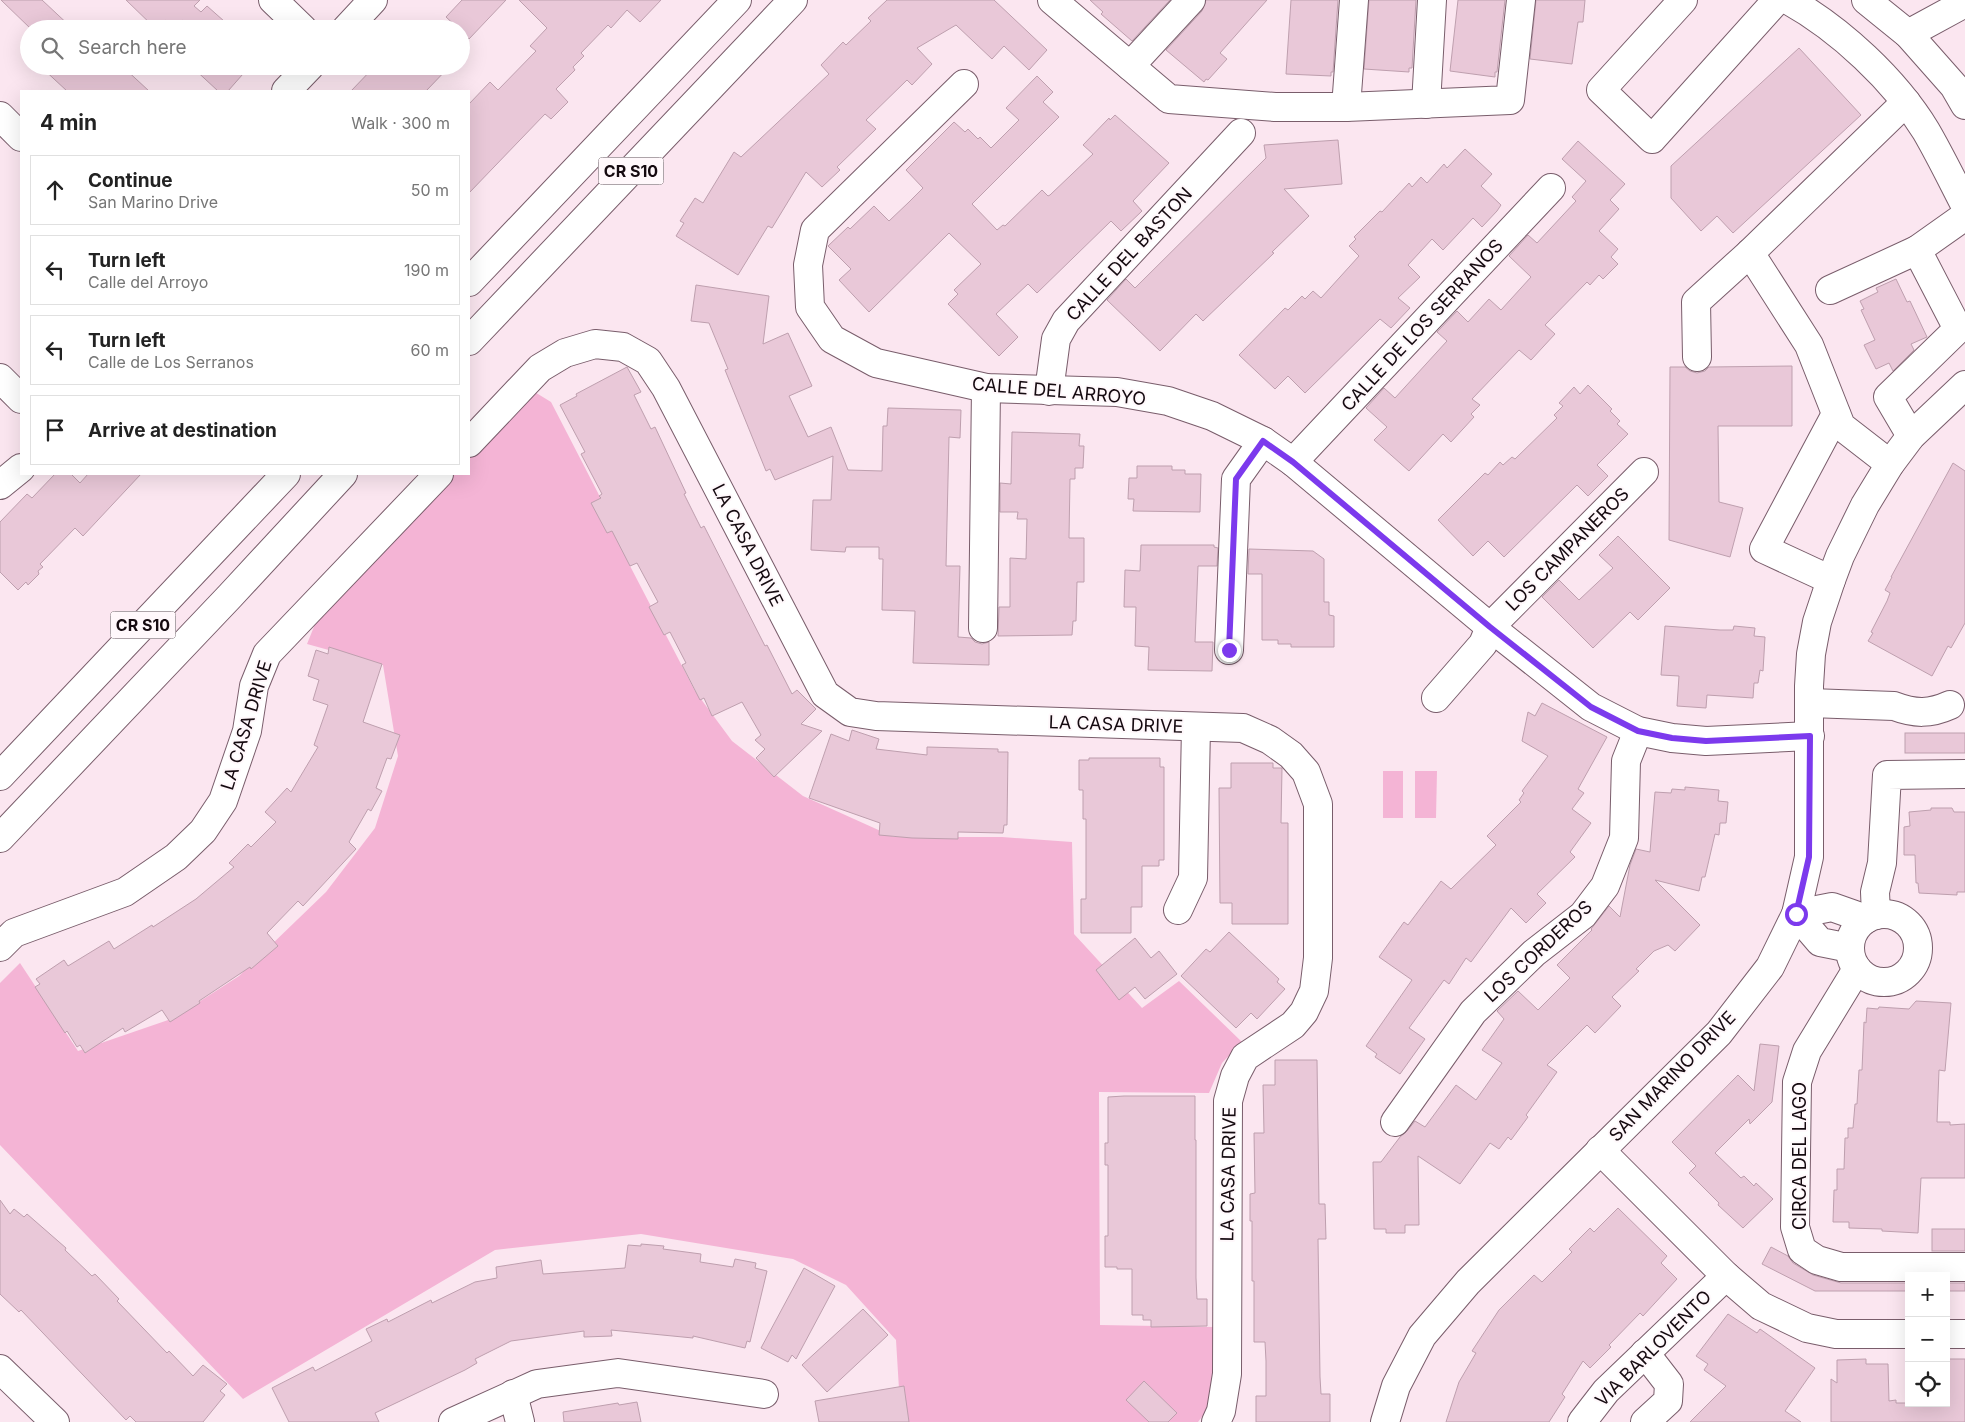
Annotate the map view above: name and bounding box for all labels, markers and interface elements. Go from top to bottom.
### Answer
search box [20,20,470,75]
icon: search [38,34,66,62]
text: Search here [78,36,187,59]
text: 4 min [40,110,97,135]
text: Walk · 300 m [351,113,450,133]
road number: CR S10 [598,158,664,185]
text: Continue [88,169,173,192]
icon: ahead [41,176,69,204]
text: 50 m [411,180,449,200]
street label: CALLE DEL BASTON [1062,183,1196,325]
text: San Marino Drive [88,192,218,212]
street label: CALLE DE LOS SERRANOS [1337,235,1507,415]
text: Turn left [88,249,166,272]
icon: left [41,256,69,284]
text: 190 m [404,260,449,280]
text: Calle del Arroyo [88,272,208,292]
text: Turn left [88,329,166,352]
icon: left [41,336,69,364]
text: 60 m [410,340,449,360]
text: Calle de Los Serranos [88,352,254,372]
street label: CALLE DEL ARROYO [971,373,1147,409]
icon: arrive [41,416,69,444]
text: Arrive at destination [88,419,277,442]
street label: LA CASA DRIVE [708,480,788,610]
street label: LOS CAMPANEROS [1501,483,1633,615]
road number: CR S10 [110,612,176,638]
route end [1218,639,1241,662]
street label: LA CASA DRIVE [216,658,276,792]
street label: LA CASA DRIVE [1048,711,1184,737]
street label: LOS CORDEROS [1480,896,1596,1006]
route start [1785,903,1808,926]
street label: SAN MARINO DRIVE [1604,1007,1740,1145]
street label: CIRCA DEL LAGO [1789,1082,1810,1230]
street label: LA CASA DRIVE [1216,1107,1240,1241]
map controls [1905,1272,1950,1407]
button: + [1905,1272,1950,1317]
street label: VIA BARLOVENTO [1591,1286,1715,1410]
button: − [1905,1317,1950,1362]
button: locate [1905,1362,1950,1407]

